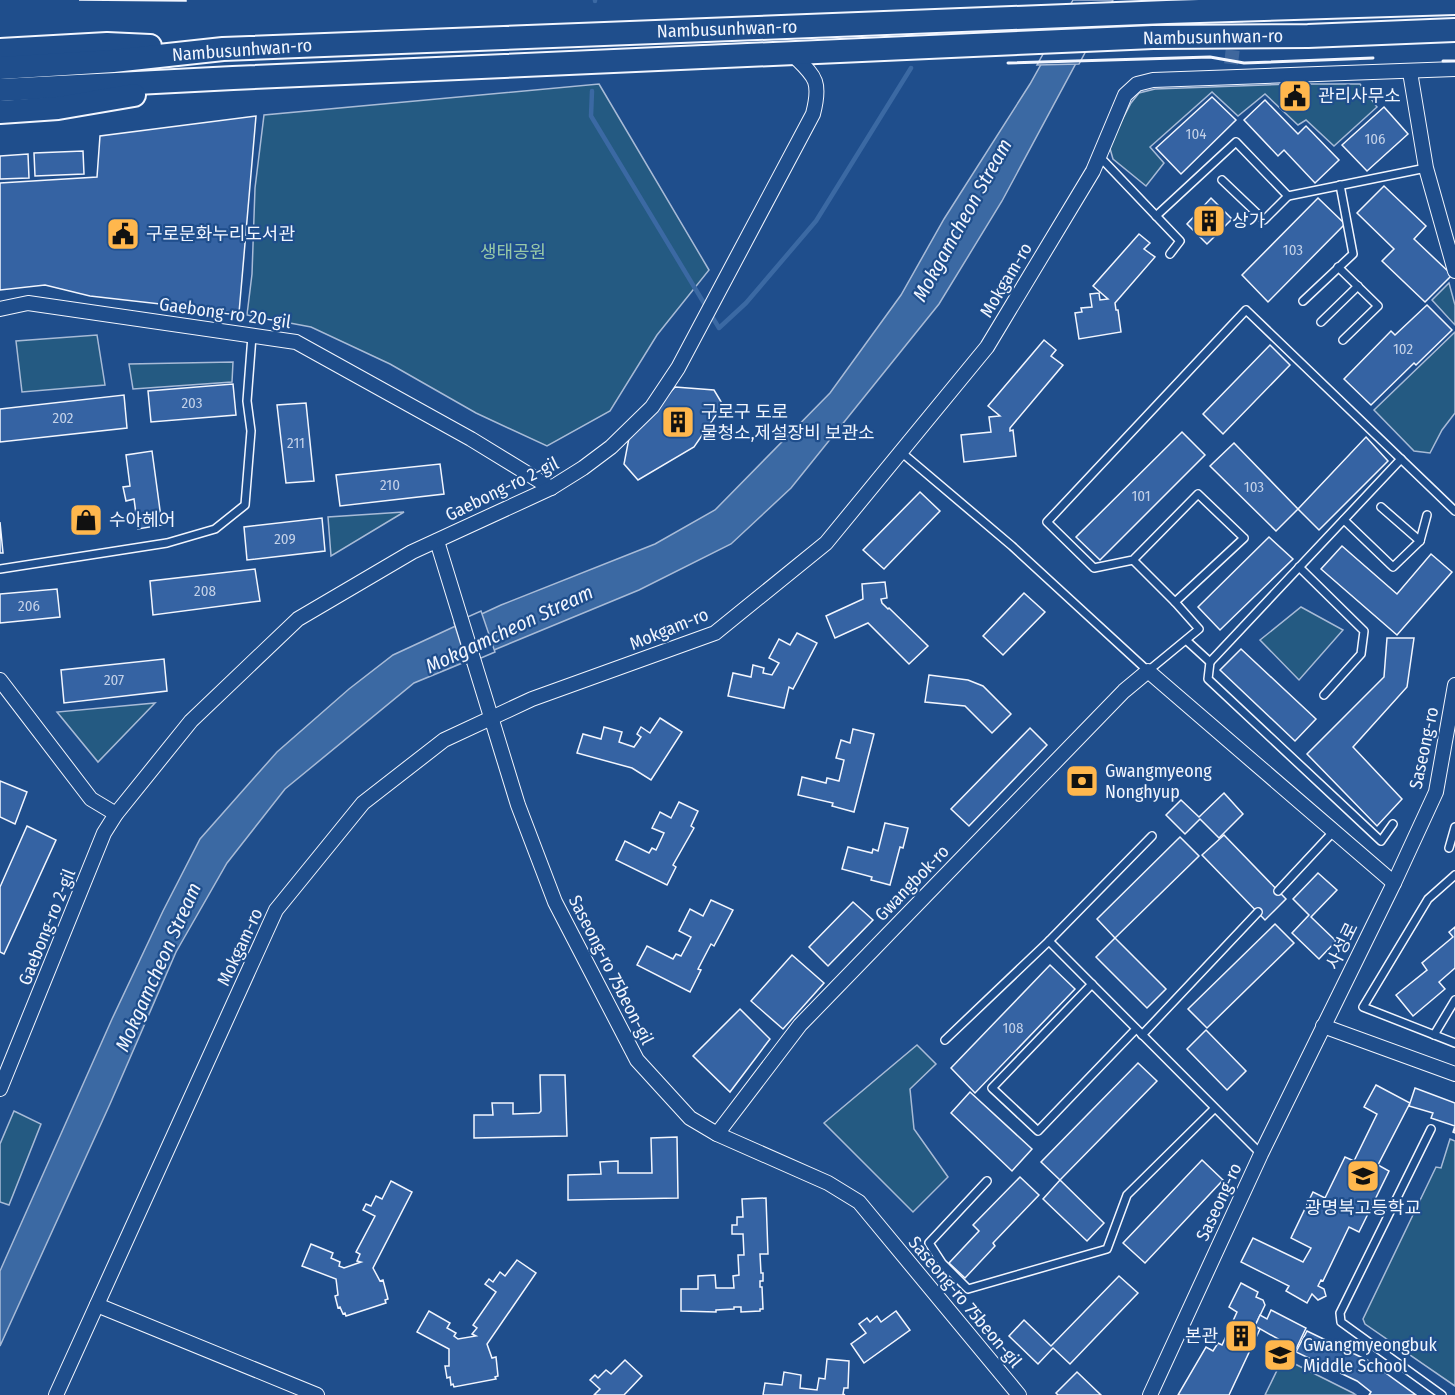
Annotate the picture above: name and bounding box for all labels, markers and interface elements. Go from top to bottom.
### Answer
street label: Nambusunhwan-ro [656,16,798,42]
street label: Nambusunhwan-ro [1143,25,1283,49]
street label: Nambusunhwan-ro [171,34,313,66]
public building icon: 관리사무소 [1277,78,1313,114]
place label: 관리사무소 [1318,85,1401,107]
house number: 104 [1186,125,1206,143]
house number: 106 [1364,130,1386,148]
water label: Mokgamcheon Stream [907,134,1017,306]
building icon: 상가 [1191,203,1227,239]
place label: 상가 [1232,210,1266,232]
public building icon: 구로문화누리도서관 [105,216,141,252]
place label: 구로문화누리도서관 [146,223,295,245]
street label: Mokgam-ro [975,239,1037,321]
park label: 생태공원 [480,241,546,263]
house number: 103 [1283,241,1303,259]
street label: Gaebong-ro 20-gil [158,293,292,333]
house number: 102 [1393,340,1413,358]
house number: 203 [181,394,203,412]
place label: 구로구 도로 물청소,제설장비 보관소 [701,401,875,444]
building icon: 구로구 도로 물청소,제설장비 보관소 [660,404,696,440]
house number: 202 [53,409,74,427]
house number: 211 [287,434,305,452]
street label: Gaebong-ro 2-gil [442,452,562,526]
house number: 210 [380,476,400,494]
house number: 103 [1244,478,1264,496]
house number: 101 [1131,487,1151,505]
shop icon: 수아헤어 [68,502,104,538]
place label: 수아헤어 [109,509,175,531]
house number: 209 [274,530,296,548]
water label: Mokgamcheon Stream [421,580,597,678]
house number: 208 [194,582,216,600]
house number: 206 [18,597,40,615]
street label: Mokgam-ro [626,603,712,655]
house number: 207 [104,671,124,689]
street label: Saseong-ro [1405,705,1443,791]
place label: Gwangmyeong Nonghyup [1105,760,1212,803]
bank icon: Gwangmyeong Nonghyup [1064,763,1100,799]
street label: Gwangbok-ro [870,840,954,926]
street label: Gaebong-ro 2-gil [14,865,80,988]
water label: Mokgamcheon Stream [110,879,206,1055]
street label: Saseong-ro 75beon-gil [564,892,658,1049]
street label: Mokgam-ro [212,905,268,989]
street label: 사성로 [1321,919,1363,973]
house number: 108 [1002,1019,1024,1037]
school or university icon: 광명북고등학교 [1345,1158,1381,1194]
street label: Saseong-ro [1191,1160,1247,1244]
place label: 광명북고등학교 [1305,1197,1421,1219]
street label: Saseong-ro 75beon-gil [904,1232,1027,1372]
building icon: 본관 [1223,1318,1259,1354]
place label: 본관 [1185,1325,1218,1347]
place label: Gwangmyeongbuk Middle School [1303,1334,1438,1377]
school or university icon: Gwangmyeongbuk Middle School [1262,1337,1298,1373]

